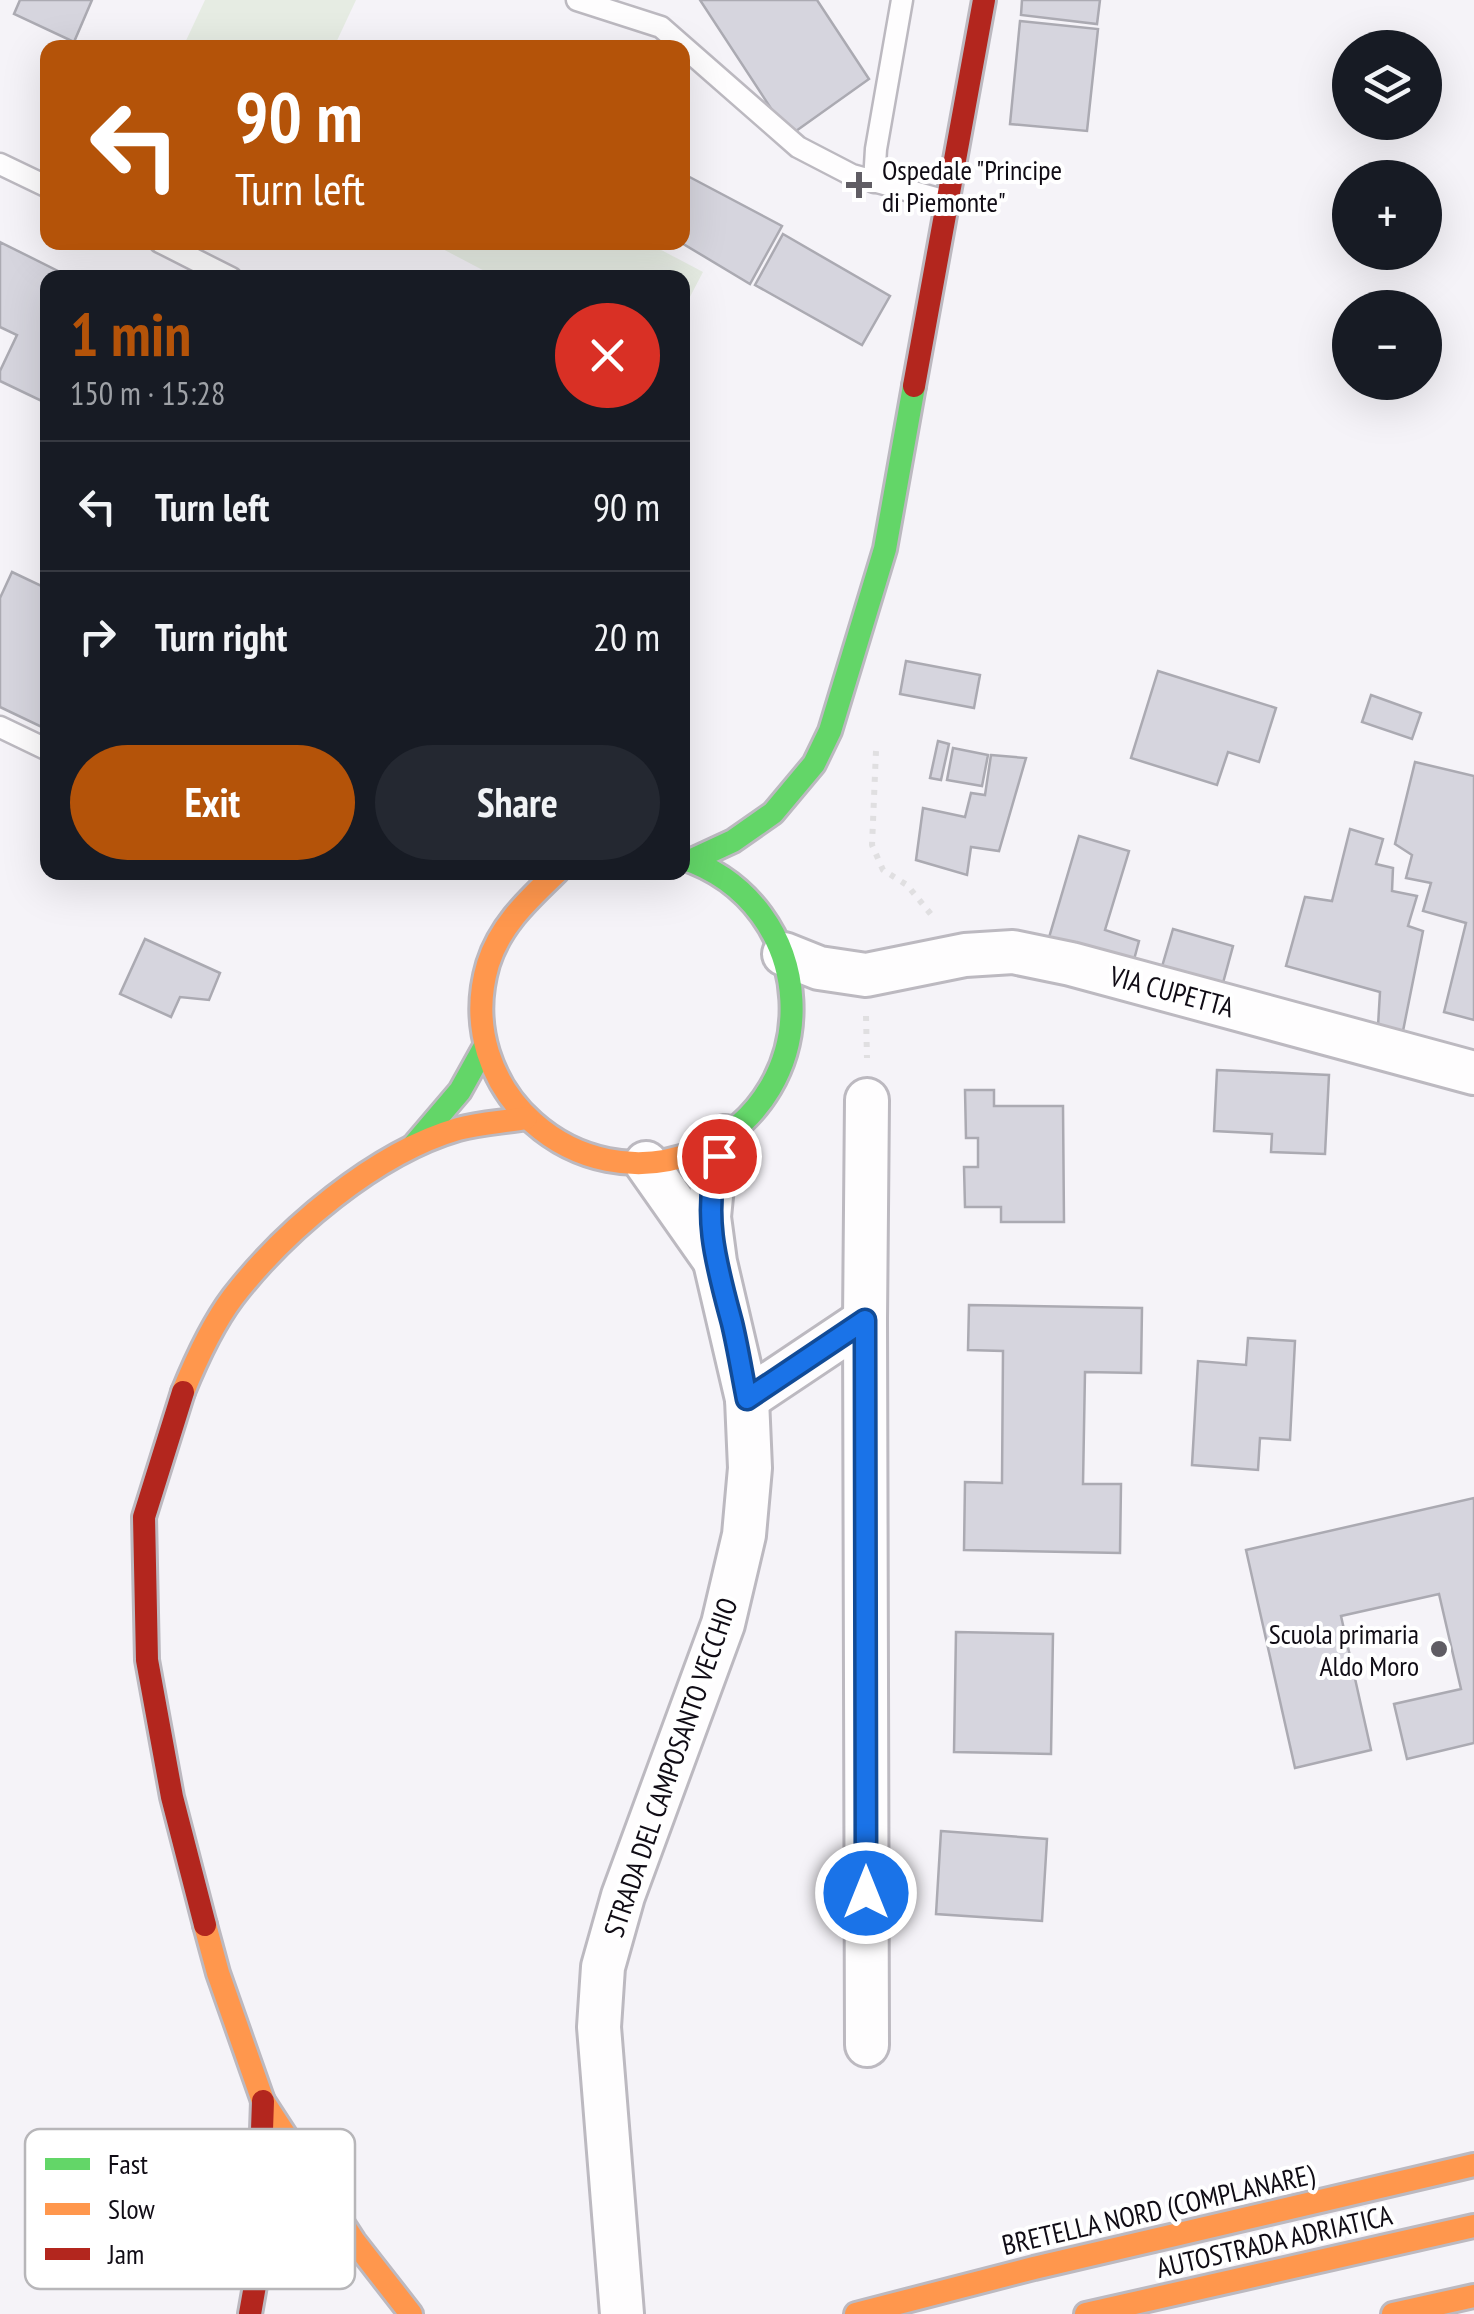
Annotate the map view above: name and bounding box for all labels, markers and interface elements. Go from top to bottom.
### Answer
map controls [1332,30,1442,400]
button: layers [1332,30,1442,140]
text: 90 m [235,71,363,161]
icon: left [70,80,200,210]
place label: Ospedale "Principe di Piemonte" [882,151,1062,220]
text: Turn left [235,159,365,217]
button: + [1332,160,1442,270]
marker: Ospedale "Principe di Piemonte" [846,172,872,198]
button: − [1332,290,1442,400]
text: 1 min [70,295,191,373]
button: close [555,303,660,408]
text: 150 m · 15:28 [70,372,225,414]
icon: left [70,479,125,534]
text: Turn left [155,482,269,531]
text: 90 m [593,482,660,531]
icon: right [70,609,125,664]
text: Turn right [155,612,287,661]
text: 20 m [593,612,660,661]
button: Exit [70,745,355,860]
button: Share [375,745,660,860]
street label: VIA CUPETTA [1105,956,1239,1026]
pin [677,1114,762,1199]
icon: arrive [692,1129,747,1184]
street label: STRADA DEL CAMPOSANTO VECCHIO [594,1593,746,1941]
place label: Scuola primaria Aldo Moro [1269,1615,1419,1684]
marker: Scuola primaria Aldo Moro [1428,1638,1450,1660]
position arrow [814,1841,918,1945]
legend [25,2129,355,2289]
text: Fast [108,2145,148,2182]
street label: BRETELLA NORD (COMPLANARE) [998,2155,1318,2263]
text: Slow [108,2190,155,2227]
street label: AUTOSTRADA ADRIATICA [1152,2196,1396,2286]
text: Jam [107,2235,144,2272]

